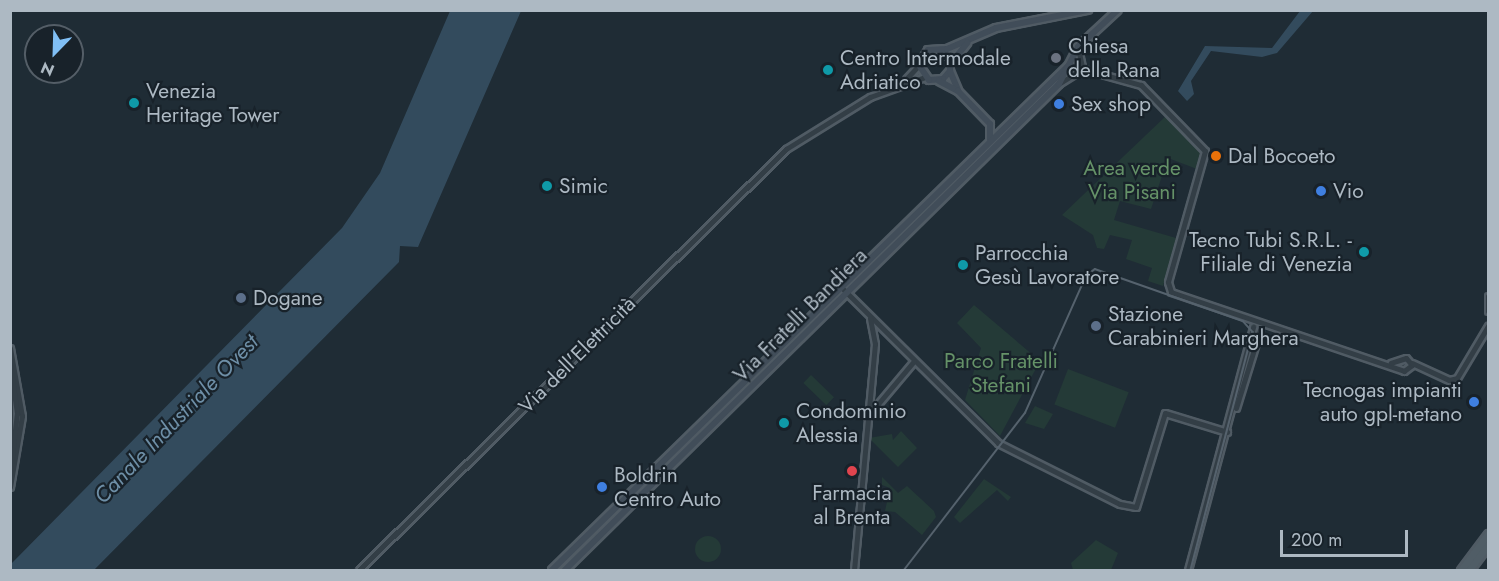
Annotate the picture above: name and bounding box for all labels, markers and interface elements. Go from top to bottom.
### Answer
north arrow [24,24,84,84]
place label: Chiesa della Rana [1068,33,1160,83]
place label: Centro Intermodale Adriatico [840,45,1011,95]
marker: Chiesa della Rana [1049,51,1063,65]
text: N [37,56,58,82]
marker: Centro Intermodale Adriatico [821,63,835,77]
place label: Venezia Heritage Tower [146,78,280,128]
place label: Sex shop [1071,91,1151,117]
marker: Venezia Heritage Tower [127,96,141,110]
marker: Sex shop [1052,97,1066,111]
place label: Dal Bocoeto [1228,143,1336,169]
marker: Dal Bocoeto [1209,149,1223,163]
park label: Area verde Via Pisani [1083,155,1181,205]
place label: Simic [559,173,608,199]
place label: Vio [1333,178,1364,204]
marker: Simic [540,179,554,193]
marker: Vio [1314,184,1328,198]
place label: Tecno Tubi S.R.L. - Filiale di Venezia [1189,227,1352,277]
place label: Parrocchia Gesù Lavoratore [975,240,1119,290]
street label: Via Fratelli Bandiera [728,243,872,387]
marker: Tecno Tubi S.R.L. - Filiale di Venezia [1357,245,1371,259]
marker: Parrocchia Gesù Lavoratore [956,258,970,272]
place label: Dogane [253,285,323,311]
marker: Dogane [234,291,248,305]
street label: Via dell'Elettricità [513,291,641,419]
place label: Stazione Carabinieri Marghera [1108,301,1299,351]
marker: Stazione Carabinieri Marghera [1089,319,1103,333]
water label: Canale Industriale Ovest [88,329,264,509]
park label: Parco Fratelli Stefani [944,348,1058,398]
place label: Tecnogas impianti auto gpl-metano [1303,377,1462,427]
marker: Tecnogas impianti auto gpl-metano [1467,395,1481,409]
place label: Condominio Alessia [796,398,906,448]
marker: Condominio Alessia [777,416,791,430]
place label: Boldrin Centro Auto [614,462,721,512]
marker: Farmacia al Brenta [845,464,859,478]
marker: Boldrin Centro Auto [595,480,609,494]
place label: Farmacia al Brenta [812,480,892,530]
scale bar [1283,518,1410,556]
text: 200 m [1291,527,1342,553]

